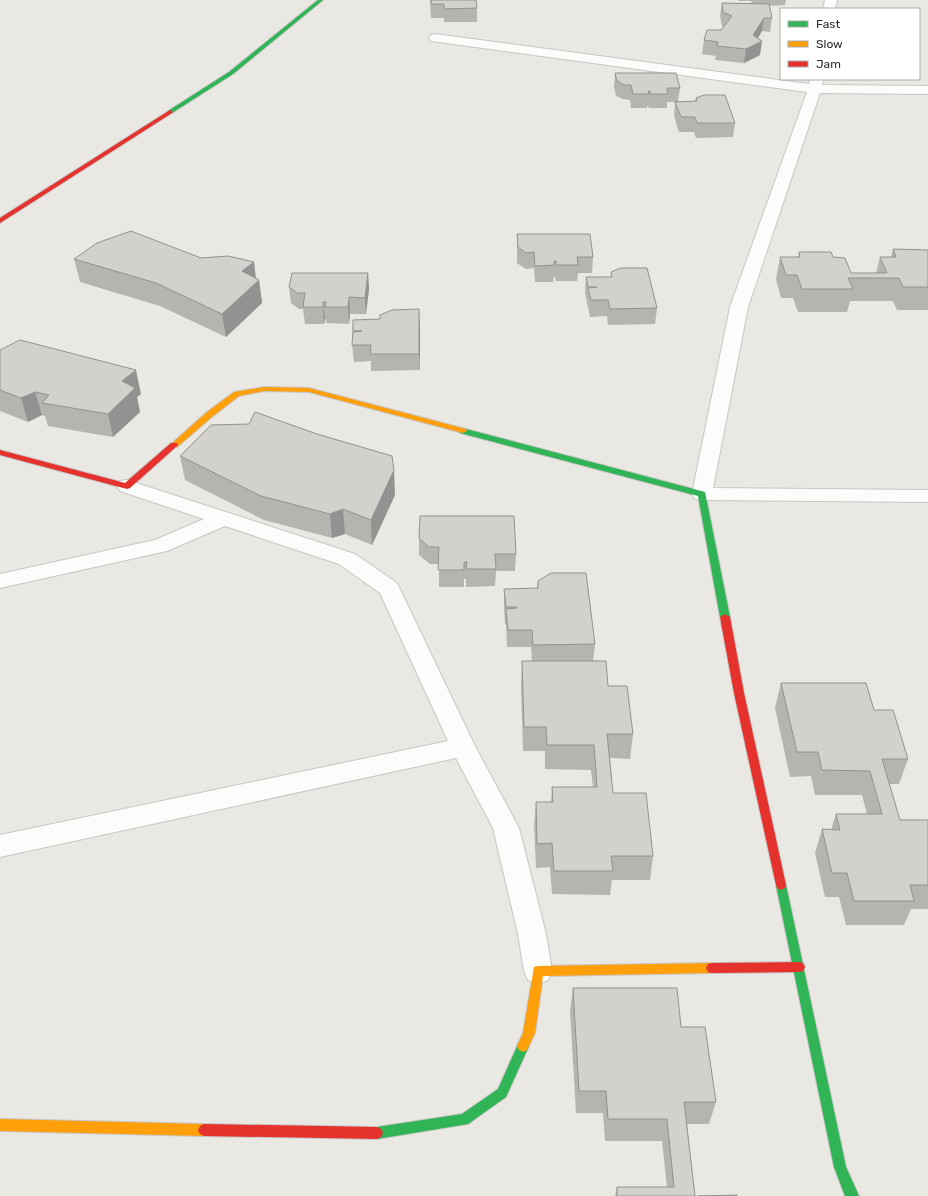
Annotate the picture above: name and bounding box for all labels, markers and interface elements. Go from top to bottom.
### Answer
legend [780,8,920,80]
text: Fast [816,17,840,31]
text: Slow [816,37,843,51]
text: Jam [816,57,841,71]

